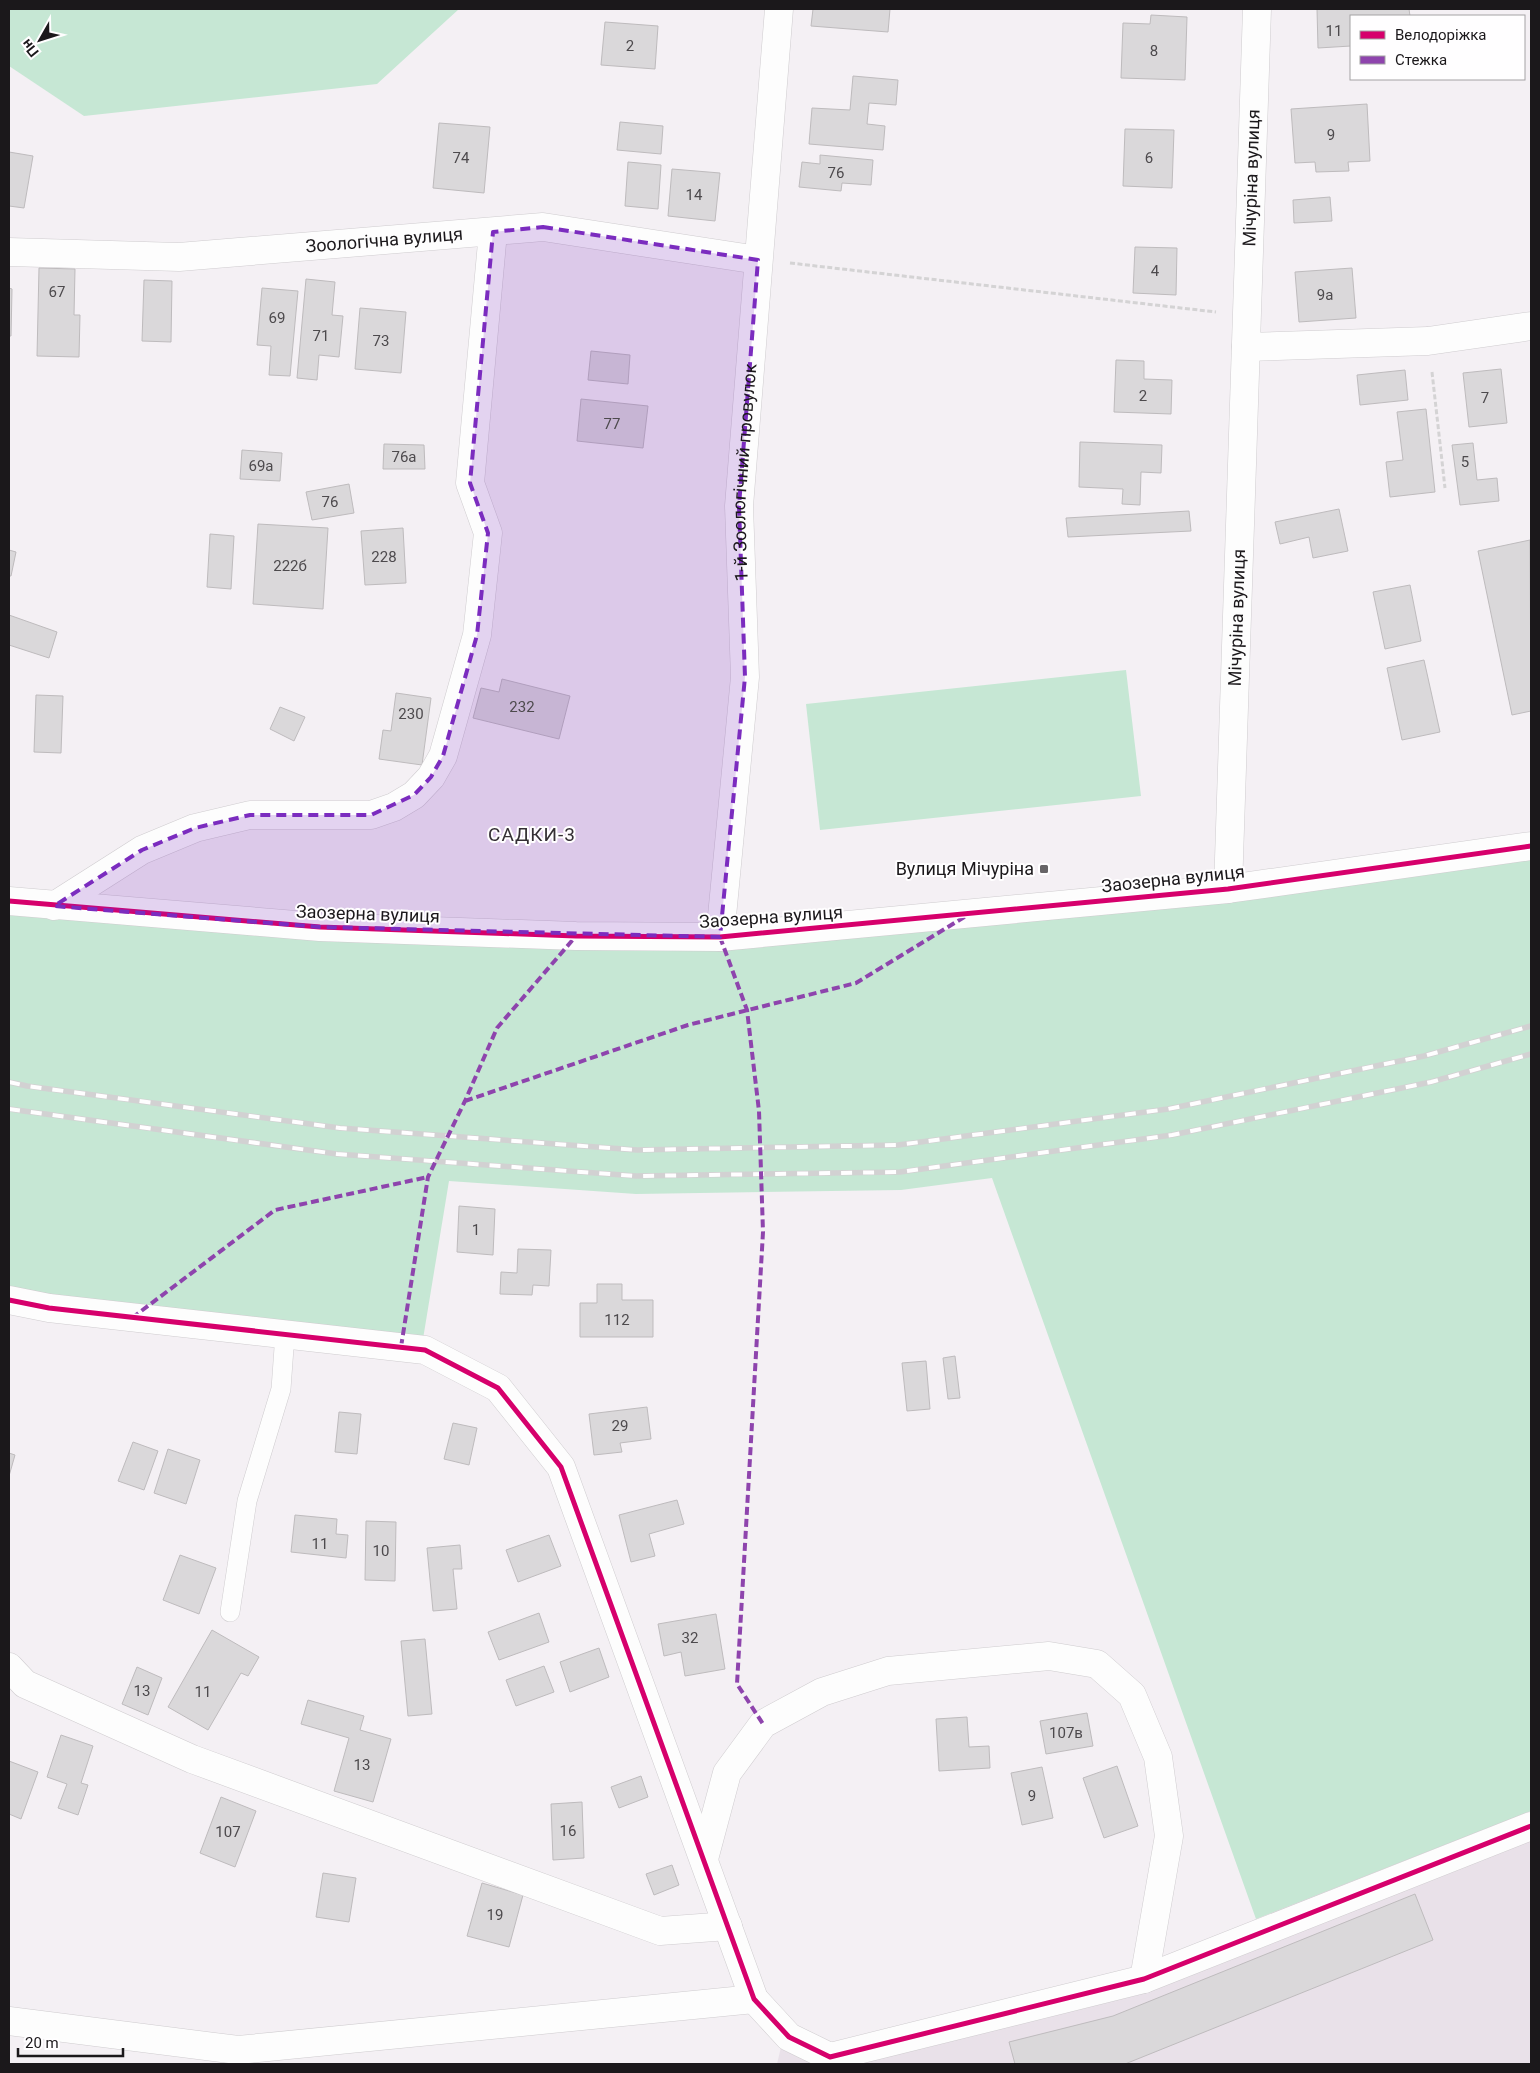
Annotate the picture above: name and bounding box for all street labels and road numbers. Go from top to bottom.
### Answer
street label: Мічуріна вулиця [1238,109,1264,247]
street label: Зоологічна вулиця [305,223,464,257]
street label: 1-й Зоологічний провулок [728,362,760,582]
street label: Мічуріна вулиця [1224,549,1249,687]
street label: Заозерна вулиця [1100,861,1246,896]
street label: Заозерна вулиця [296,900,440,927]
street label: Заозерна вулиця [698,901,844,932]

